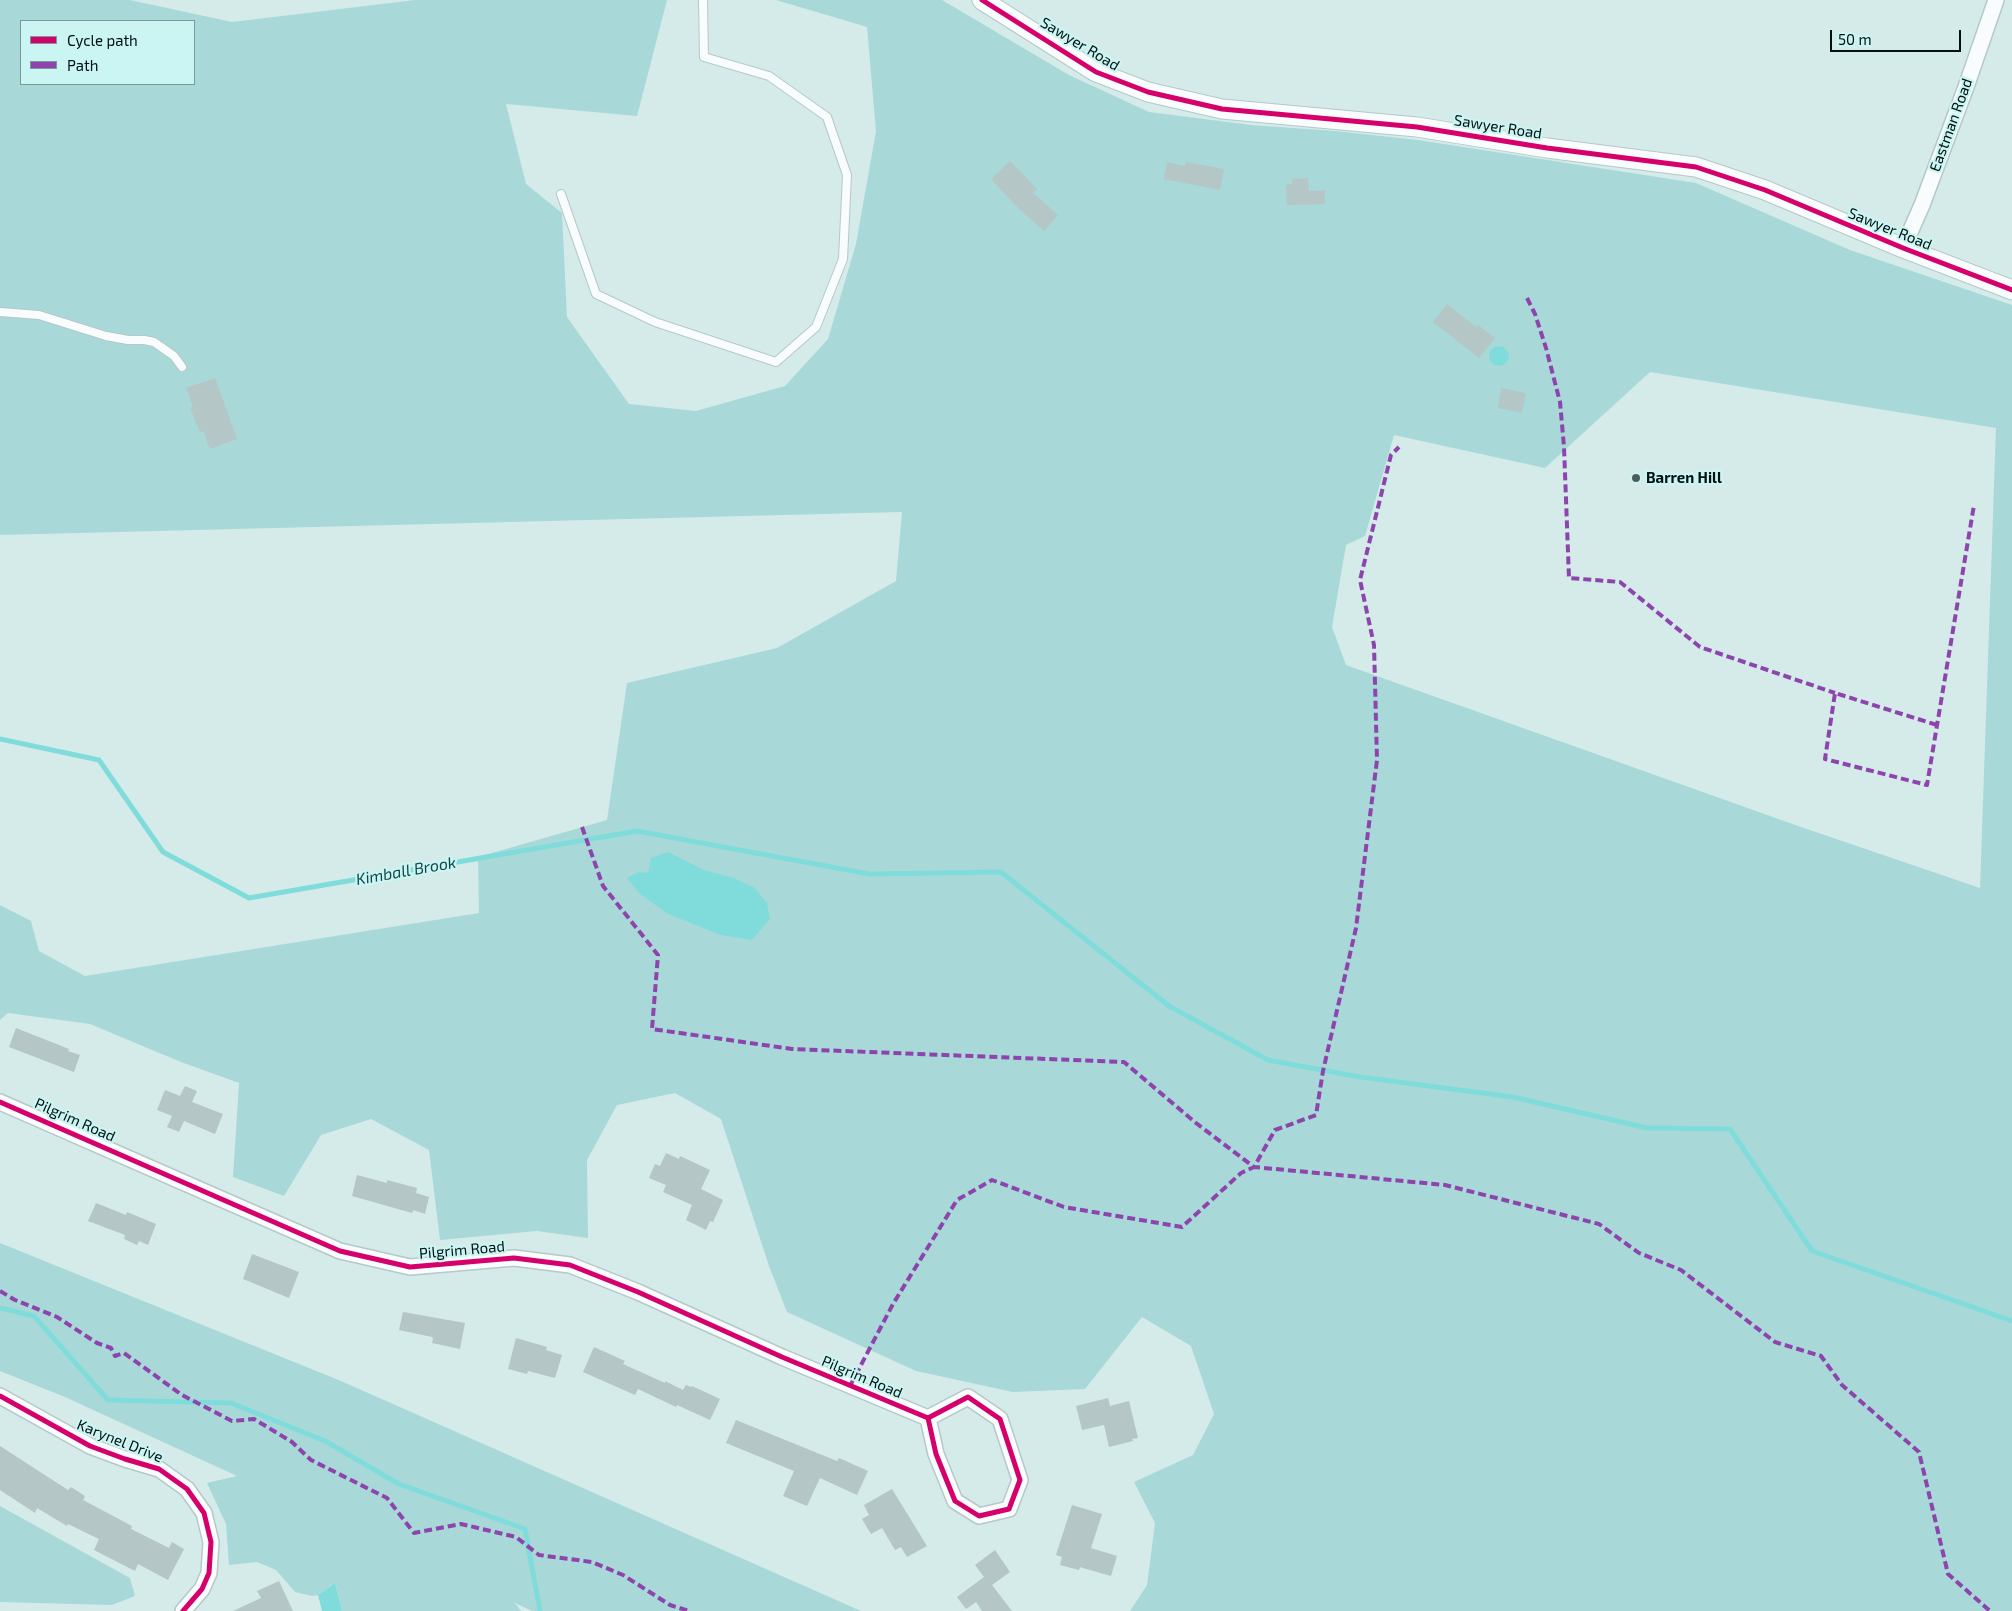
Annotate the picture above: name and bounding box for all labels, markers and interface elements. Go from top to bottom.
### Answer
street label: Sawyer Road [1037,13,1123,75]
legend [20,20,195,85]
scale bar [1832,20,1963,52]
text: 50 m [1838,30,1872,48]
text: Cycle path [67,31,138,49]
text: Path [67,56,98,74]
street label: Eastman Road [1926,76,1976,174]
street label: Sawyer Road [1453,111,1543,143]
street label: Sawyer Road [1845,204,1935,254]
place label: Barren Hill [1646,469,1722,487]
marker: Barren Hill [1630,472,1642,484]
water label: Kimball Brook [355,853,457,889]
street label: Pilgrim Road [32,1094,118,1146]
street label: Pilgrim Road [418,1237,506,1263]
street label: Pilgrim Road [819,1352,905,1402]
street label: Karynel Drive [74,1416,166,1466]

